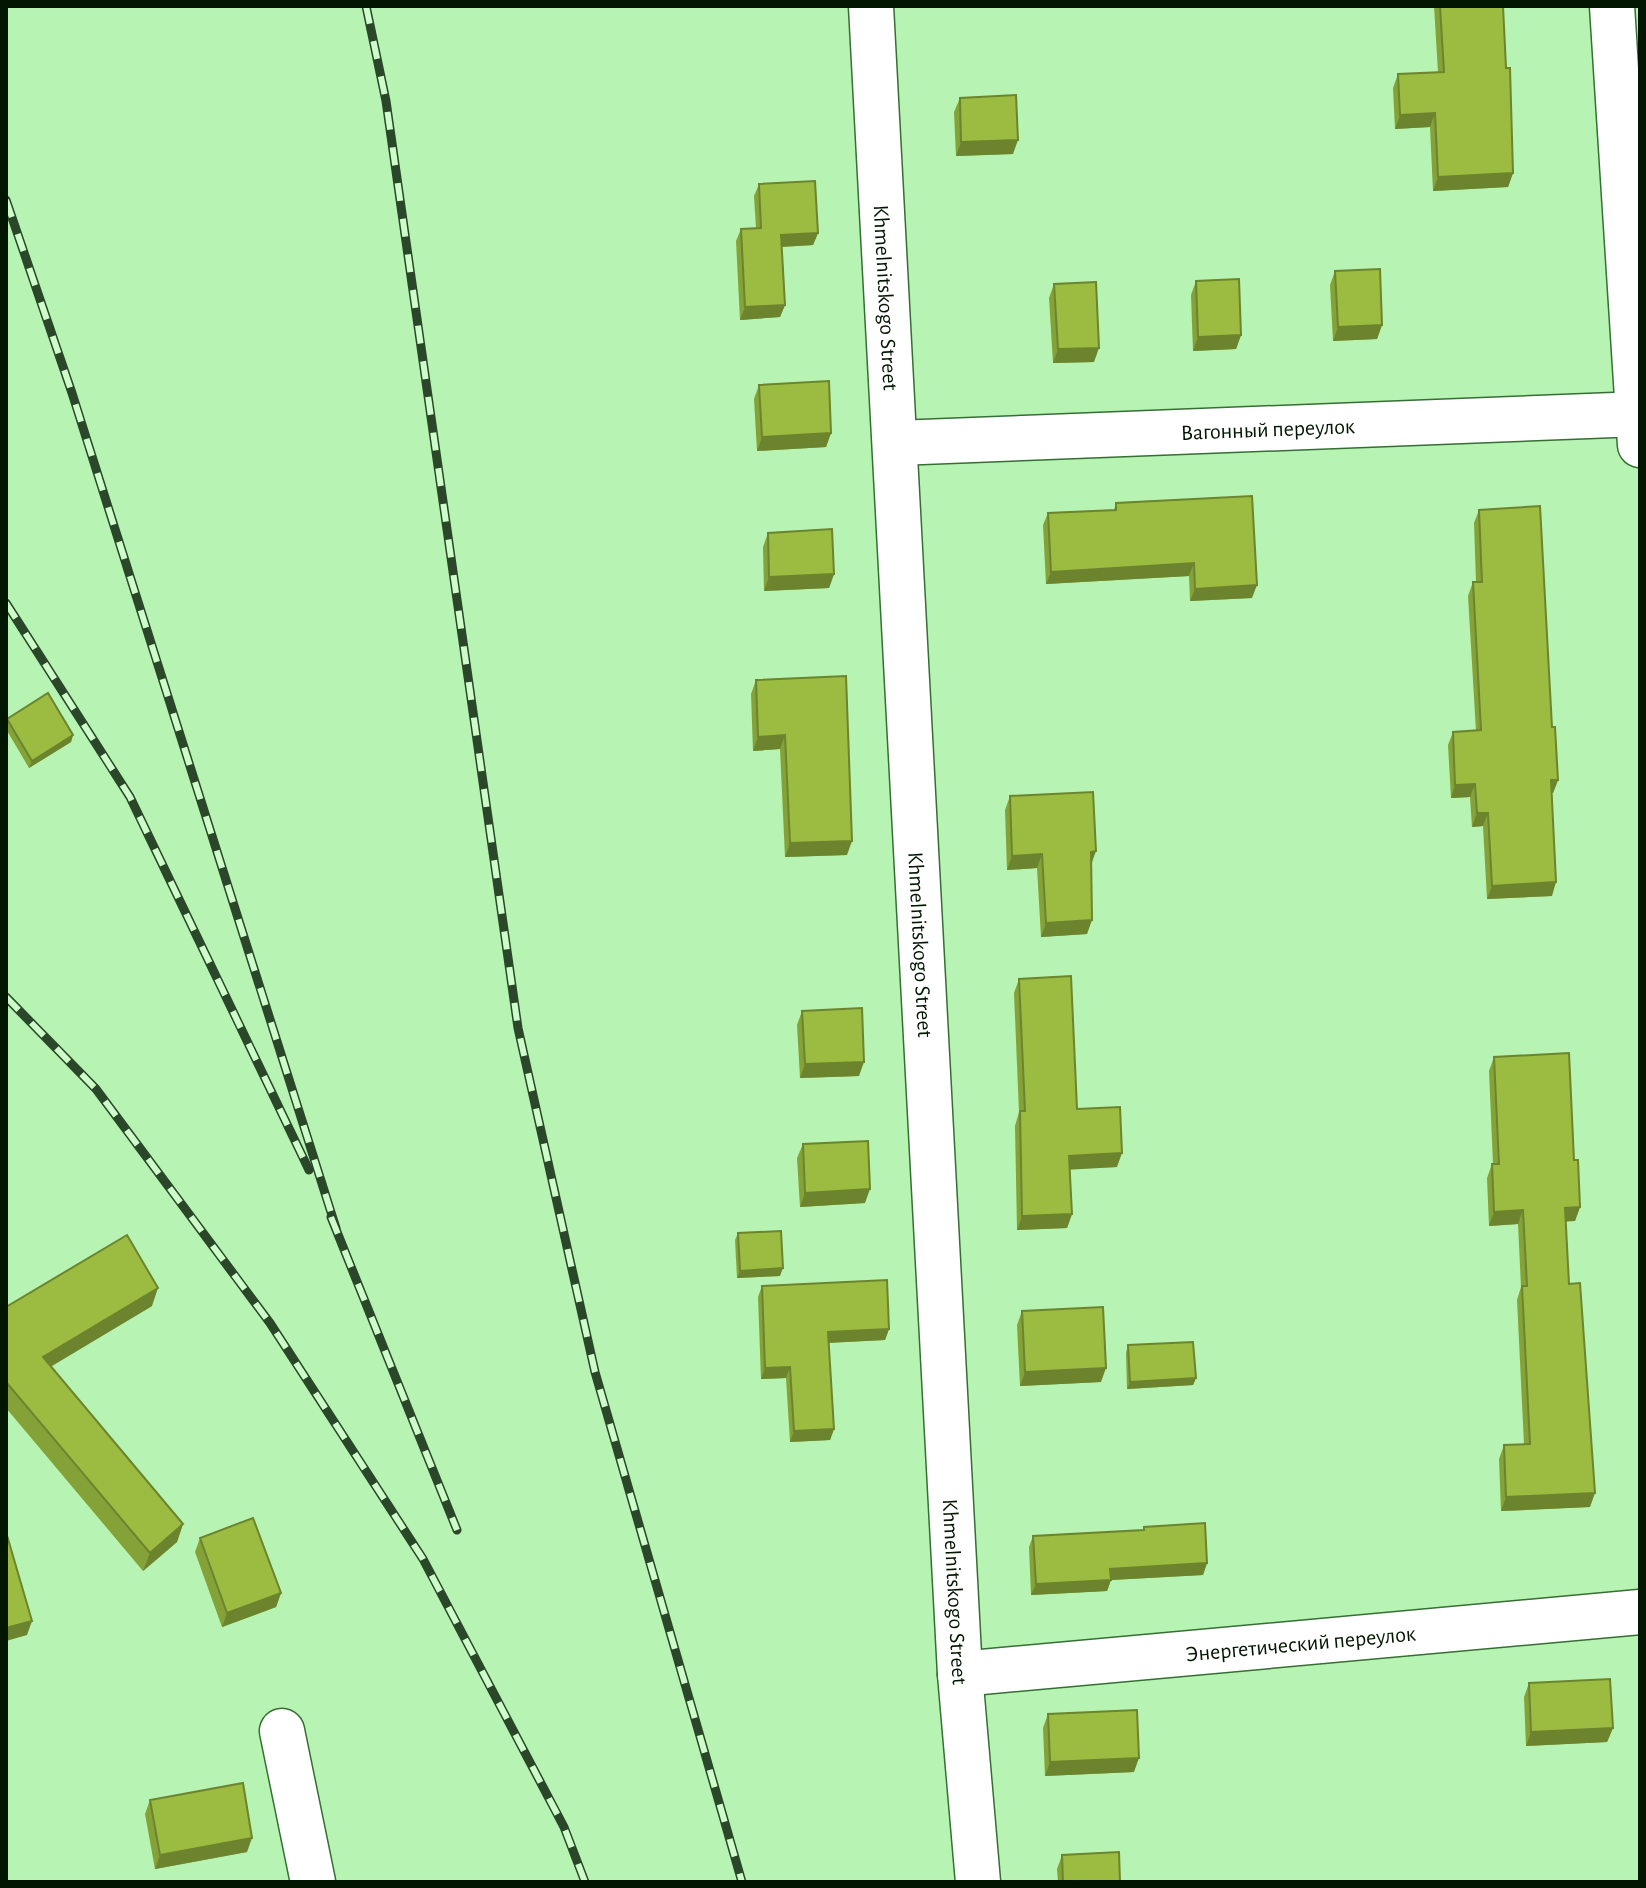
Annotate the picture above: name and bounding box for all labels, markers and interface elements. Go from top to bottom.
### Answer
street label: Khmelnitskogo Street [870,204,901,391]
street label: Вагонный переулок [1180,415,1355,444]
street label: Khmelnitskogo Street [904,851,936,1038]
street label: Khmelnitskogo Street [939,1498,971,1686]
street label: Энергетический переулок [1185,1623,1417,1665]

